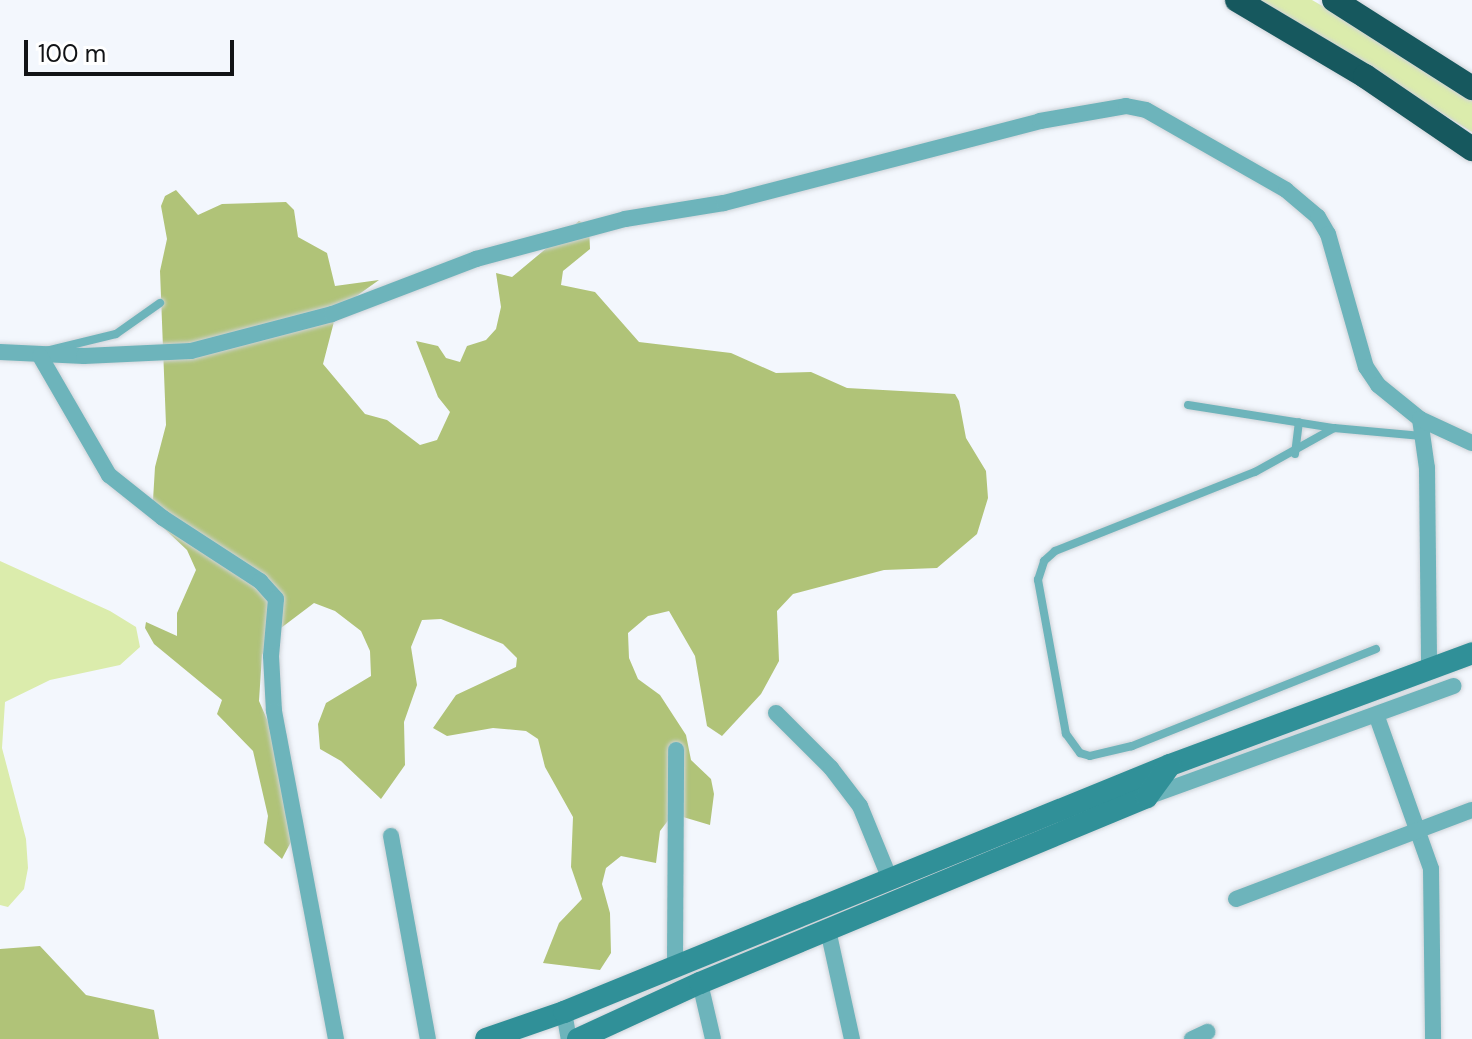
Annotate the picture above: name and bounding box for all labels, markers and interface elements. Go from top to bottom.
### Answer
scale bar [28,24,238,74]
text: 100 m [38,38,106,69]

